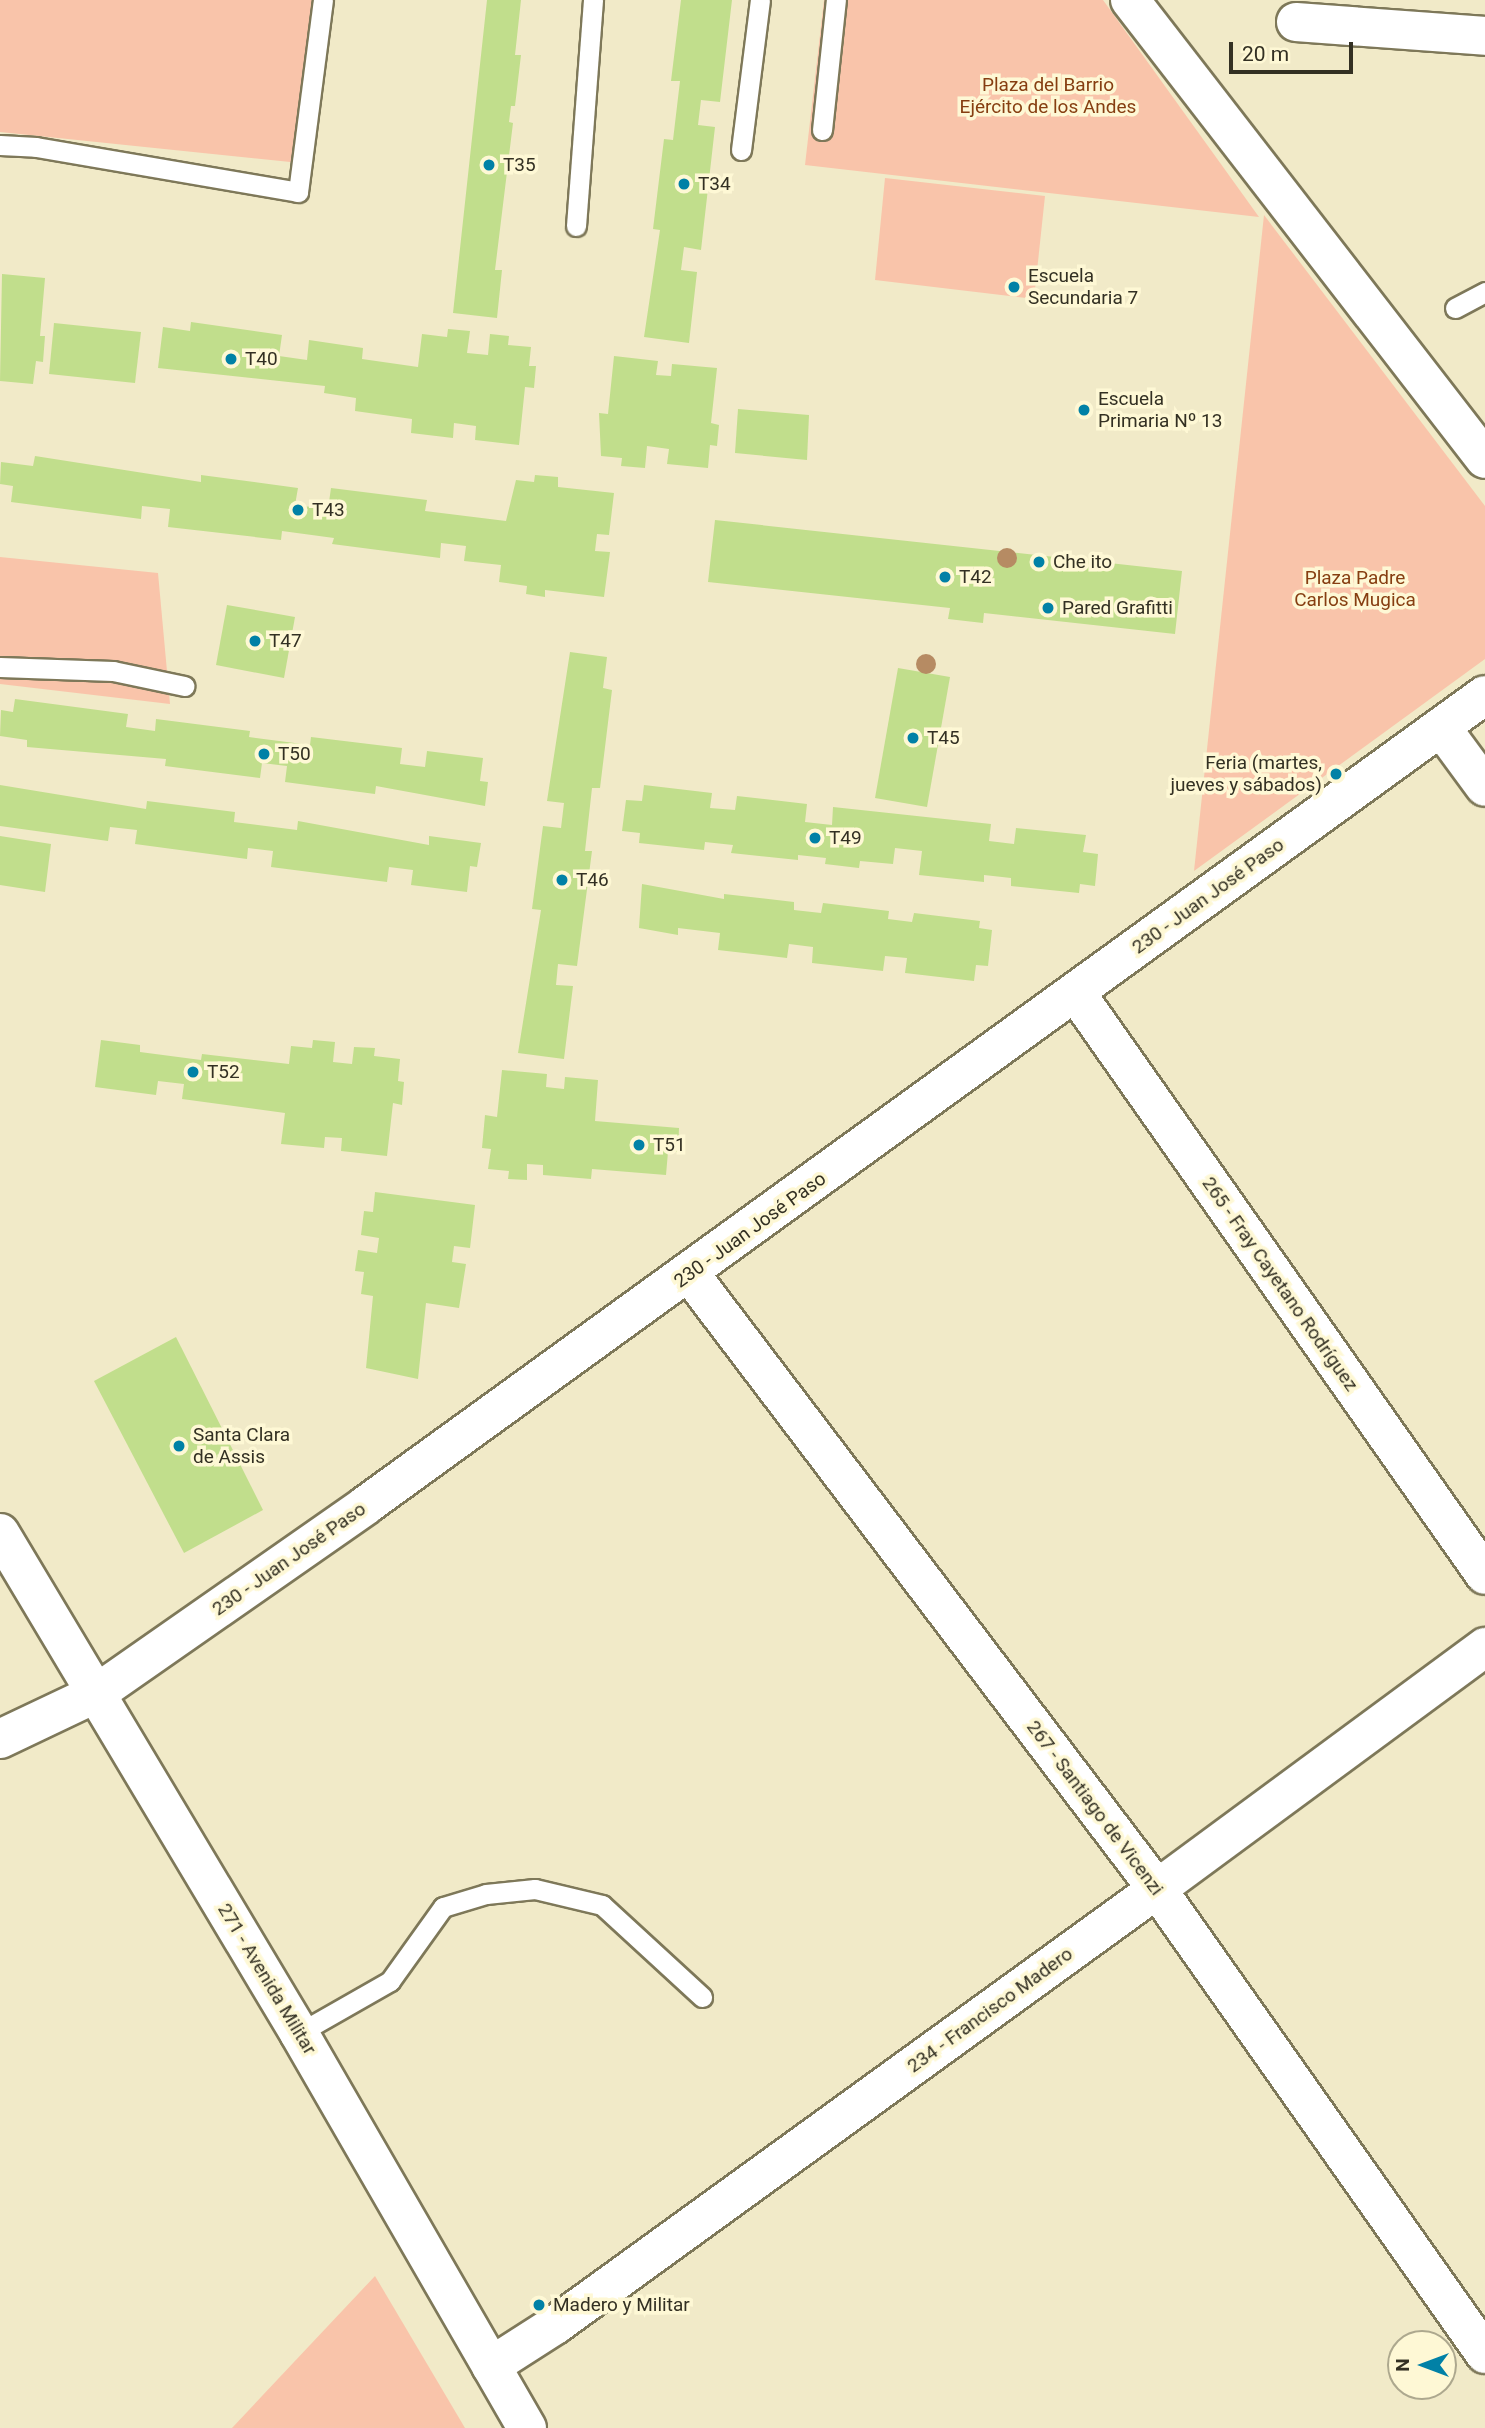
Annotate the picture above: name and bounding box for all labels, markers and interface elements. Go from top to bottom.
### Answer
scale bar [1233,28,1357,72]
text: 20 m [1242,42,1289,66]
park label: Plaza del Barrio Ejército de los Andes [960,74,1136,118]
place label: T35 [503,154,536,176]
marker: T35 [481,157,497,173]
place label: T34 [698,173,731,195]
marker: T34 [676,176,692,192]
place label: Escuela Secundaria 7 [1028,265,1138,309]
marker: Escuela Secundaria 7 [1006,279,1022,295]
place label: T40 [245,348,278,370]
marker: T40 [223,351,239,367]
place label: Escuela Primaria Nº 13 [1098,388,1222,432]
marker: Escuela Primaria Nº 13 [1076,402,1092,418]
place label: T43 [312,499,345,521]
marker: T43 [290,502,306,518]
place label: Che ito [1053,551,1112,573]
marker: Che ito [1031,554,1047,570]
place label: T42 [959,566,992,588]
park label: Plaza Padre Carlos Mugica [1294,567,1416,611]
marker: T42 [937,569,953,585]
place label: Pared Grafitti [1062,597,1173,619]
marker: Pared Grafitti [1040,600,1056,616]
place label: T47 [269,630,302,652]
marker: T47 [247,633,263,649]
place label: T45 [927,727,960,749]
marker: T45 [905,730,921,746]
place label: T50 [278,743,311,765]
marker: T50 [256,746,272,762]
place label: Feria (martes, jueves y sábados) [1171,752,1322,796]
marker: Feria (martes, jueves y sábados) [1328,766,1344,782]
place label: T49 [829,827,862,849]
marker: T49 [807,830,823,846]
street label: 230 - Juan José Paso [1128,833,1288,959]
place label: T46 [576,869,609,891]
marker: T46 [554,872,570,888]
place label: T52 [207,1061,240,1083]
marker: T52 [185,1064,201,1080]
place label: T51 [653,1134,686,1156]
marker: T51 [631,1137,647,1153]
street label: 230 - Juan José Paso [670,1167,830,1293]
street label: 265 - Fray Cayetano Rodríguez [1197,1173,1363,1395]
place label: Santa Clara de Assis [193,1424,290,1468]
marker: Santa Clara de Assis [171,1438,187,1454]
street label: 230 - Juan José Paso [208,1497,370,1621]
street label: 267 - Santiago de Vicenzi [1022,1716,1168,1900]
street label: 271 - Avenida Militar [213,1899,321,2059]
street label: 234 - Francisco Madero [903,1942,1077,2078]
place label: Madero y Militar [553,2294,690,2316]
marker: Madero y Militar [531,2297,547,2313]
north arrow [1387,2330,1457,2400]
text: N [1391,2358,1414,2372]

